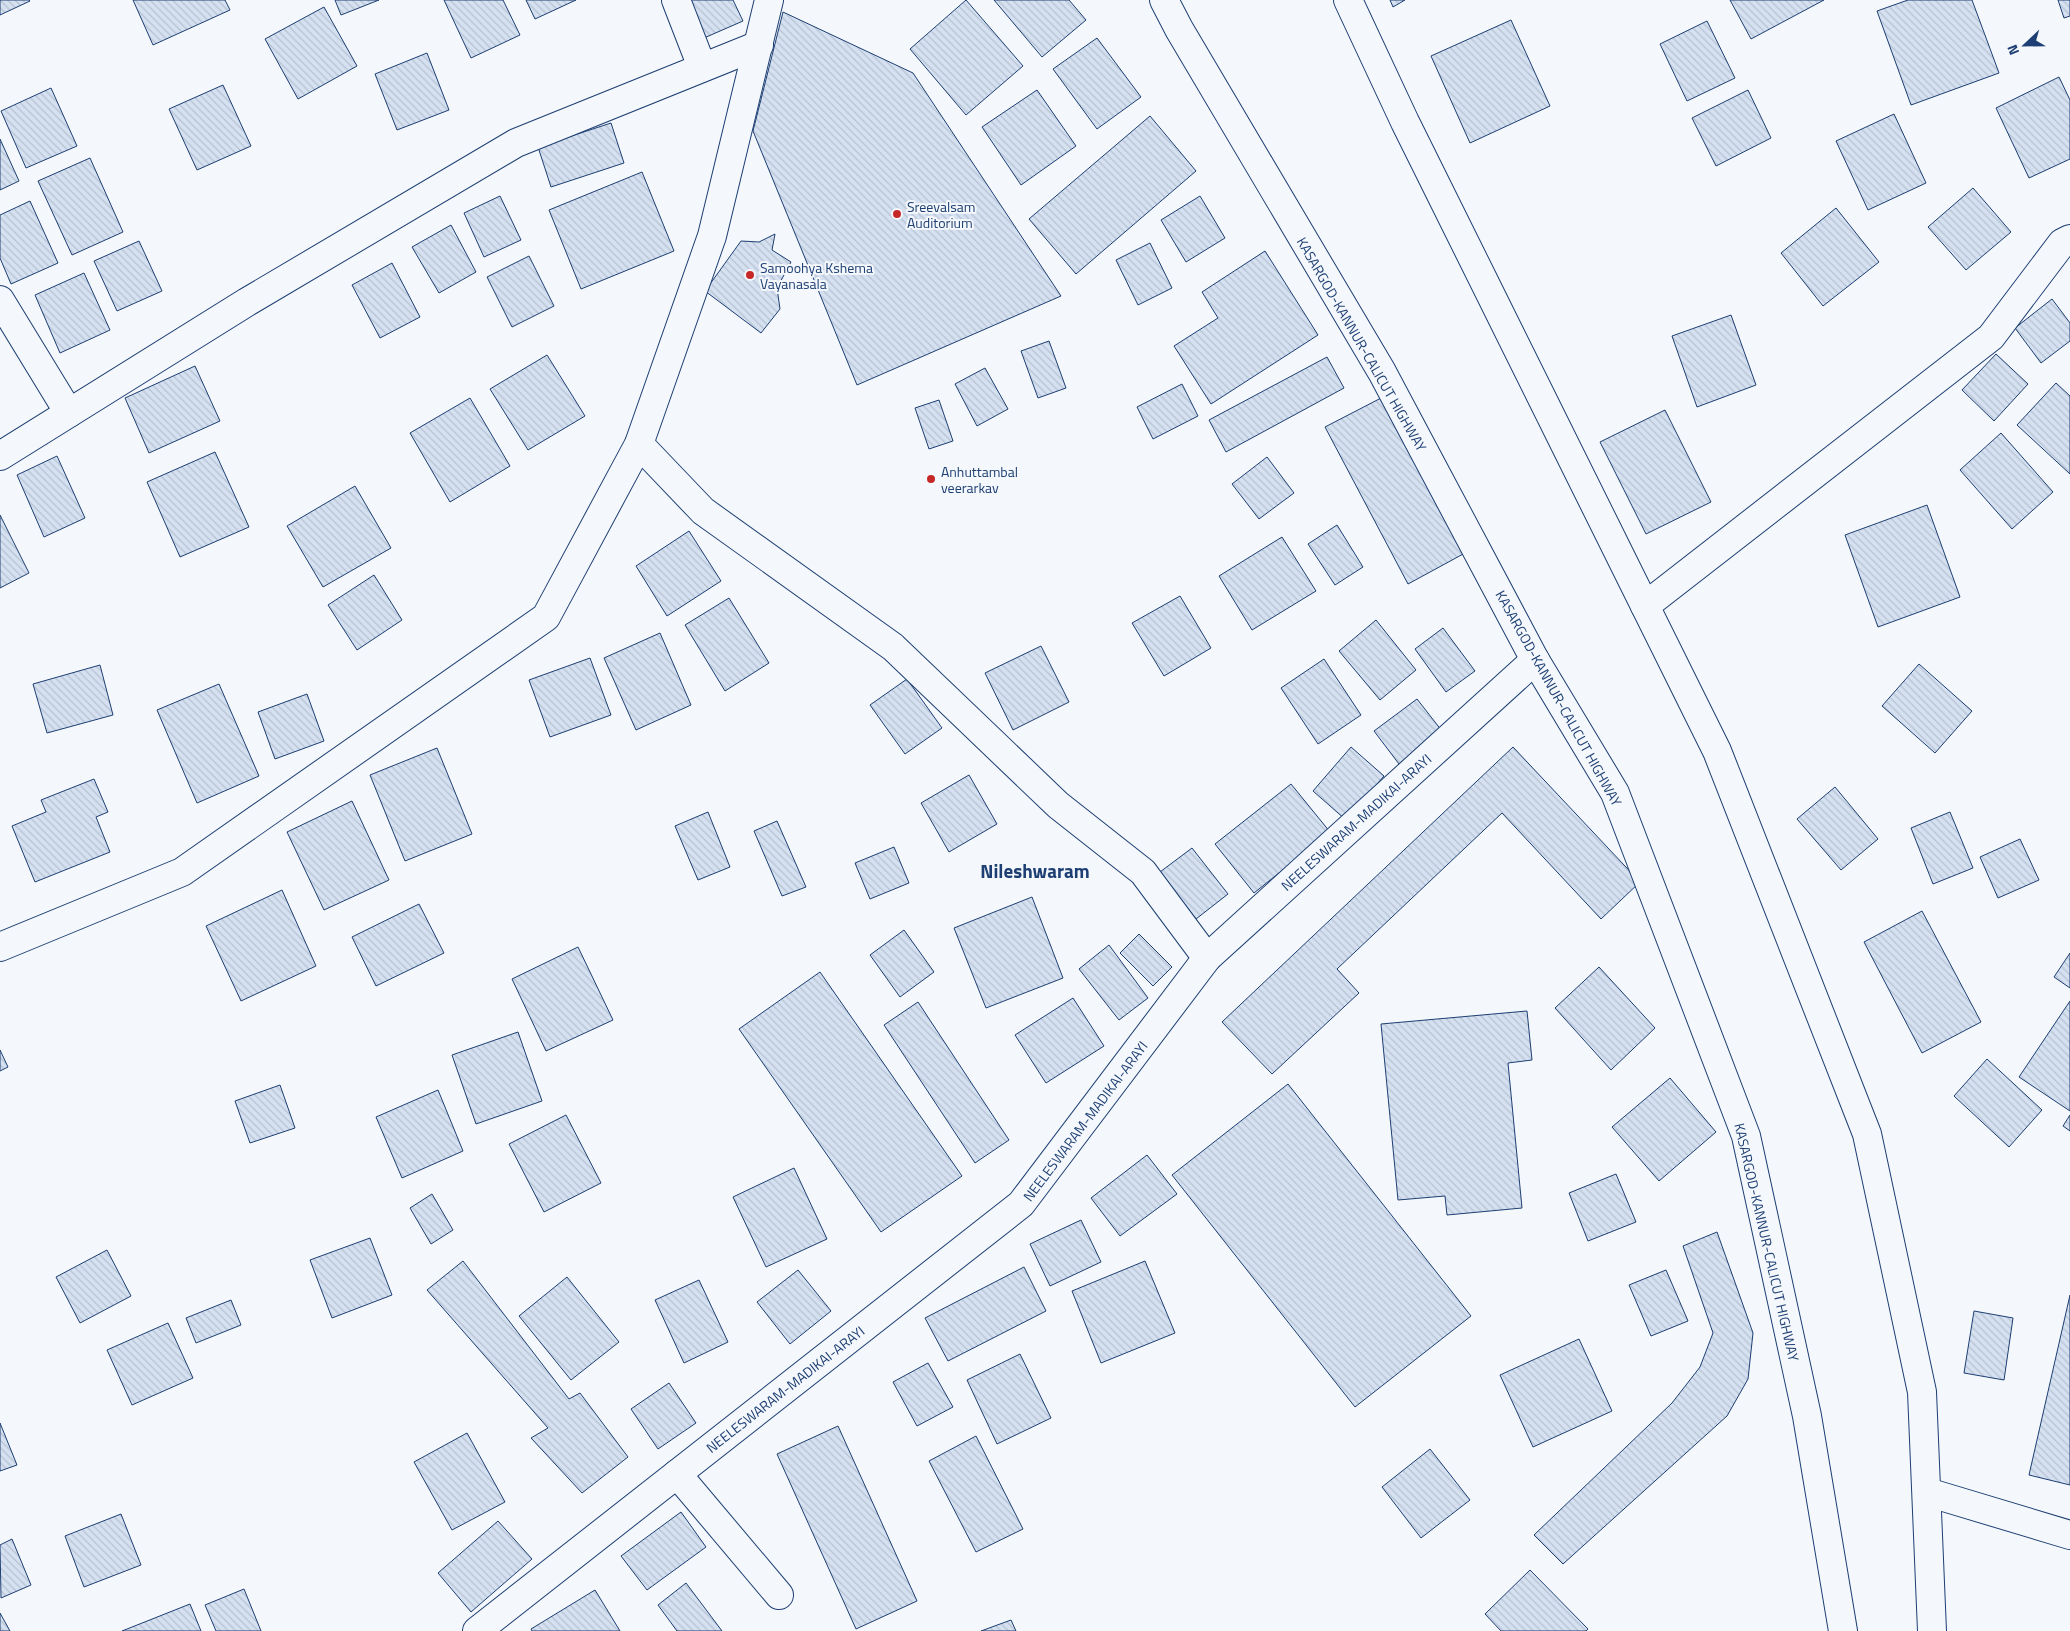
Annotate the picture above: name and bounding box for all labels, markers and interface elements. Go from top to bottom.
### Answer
north arrow [2000,20,2050,70]
text: N [2001,42,2024,58]
place label: Sreevalsam Auditorium [907,196,975,233]
marker: Sreevalsam Auditorium [891,208,903,220]
street label: KASARGOD-KANNUR-CALICUT HIGHWAY [1292,233,1432,455]
place label: Samoohya Kshema Vayanasala [760,257,873,294]
marker: Samoohya Kshema Vayanasala [744,269,756,281]
place label: Anhuttambal veerarkav [941,461,1018,498]
marker: Anhuttambal veerarkav [925,473,937,485]
street label: KASARGOD-KANNUR-CALICUT HIGHWAY [1491,586,1628,810]
street label: NEELESWARAM-MADIKAI-ARAYI [1276,749,1436,895]
district label: Nileshwaram [980,856,1090,885]
street label: NEELESWARAM-MADIKAI-ARAYI [1018,1036,1152,1206]
street label: KASARGOD-KANNUR-CALICUT HIGHWAY [1729,1121,1805,1364]
street label: NEELESWARAM-MADIKAI-ARAYI [701,1320,869,1458]

